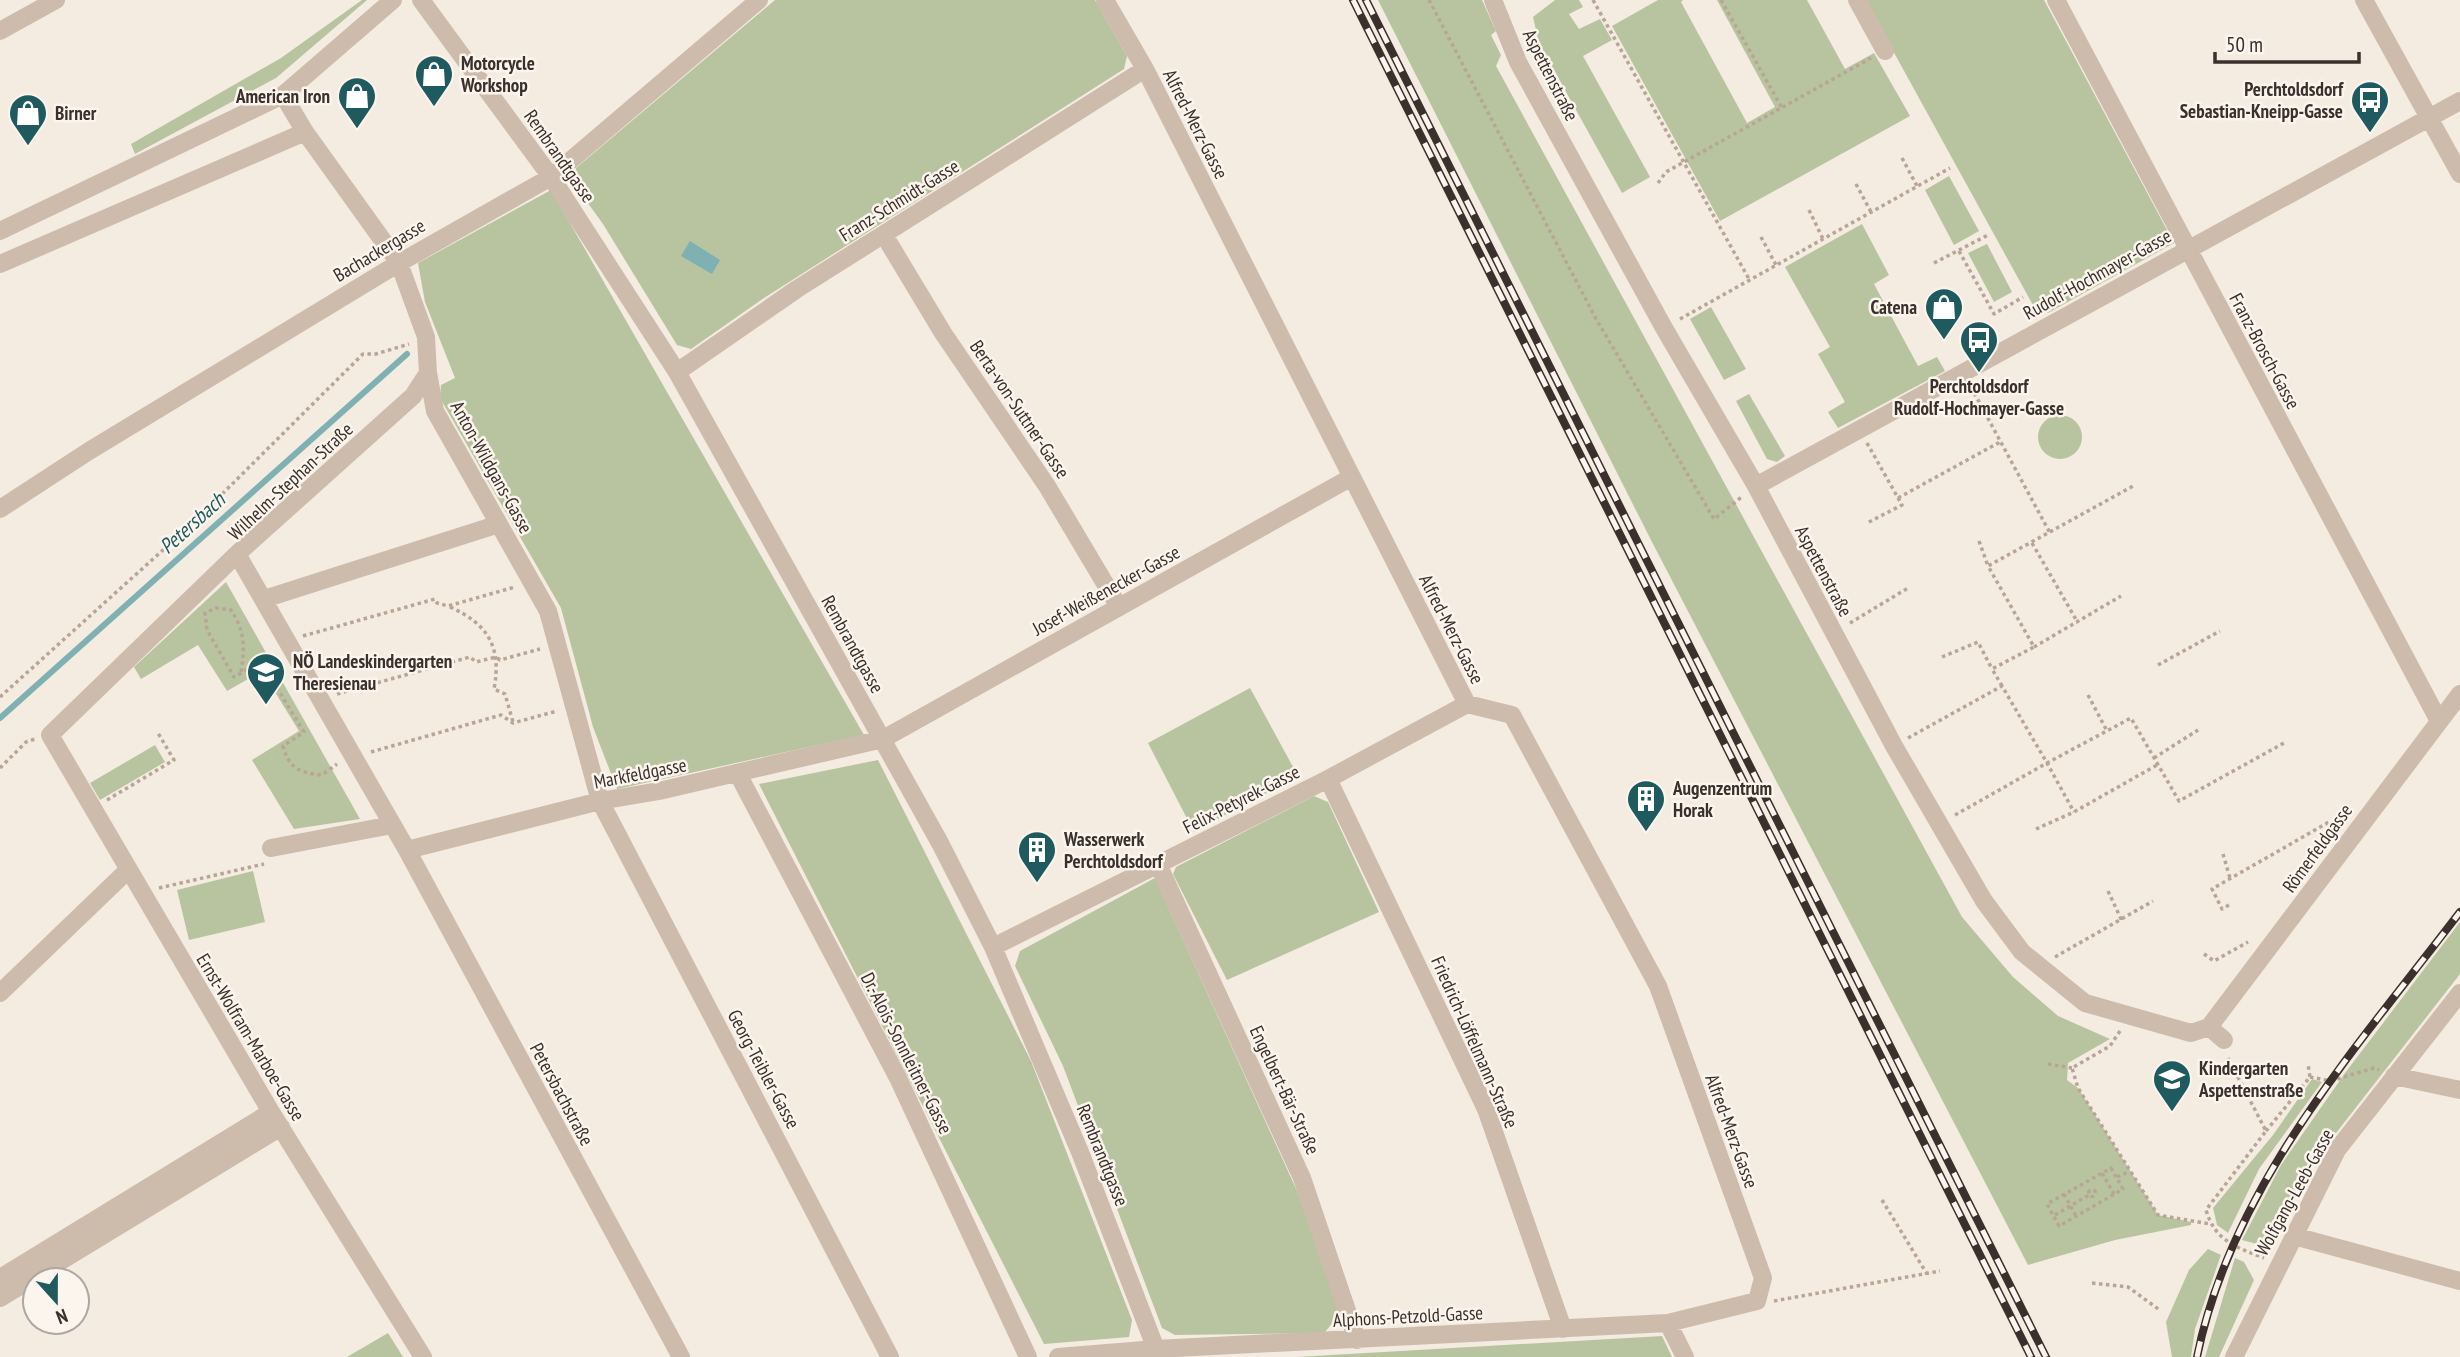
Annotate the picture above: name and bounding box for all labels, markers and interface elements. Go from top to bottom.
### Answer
scale bar [2215,21,2358,65]
street label: Aspettenstraße [1518,25,1584,125]
text: 50 m [2226,31,2263,58]
place label: Motorcycle Workshop [460,51,535,97]
shop icon: Motorcycle Workshop [413,53,455,108]
street label: Alfred-Merz-Gasse [1158,65,1234,183]
shop icon: American Iron [336,75,378,130]
place label: Perchtoldsdorf Sebastian-Kneipp-Gasse [2180,77,2344,123]
bus stop icon: Perchtoldsdorf Sebastian-Kneipp-Gasse [2349,79,2391,134]
place label: American Iron [235,84,330,108]
shop icon: Birner [7,92,49,147]
place label: Birner [55,101,97,125]
street label: Rembrandtgasse [519,105,601,207]
street label: Franz-Schmidt-Gasse [835,154,963,246]
street label: Bachackergasse [329,213,429,287]
street label: Rudolf-Hochmayer-Gasse [2019,223,2175,325]
shop icon: Catena [1923,286,1965,341]
street label: Franz-Brosch-Gasse [2224,289,2306,413]
place label: Catena [1871,295,1917,319]
bus stop icon: Perchtoldsdorf Rudolf-Hochmayer-Gasse [1958,319,2000,374]
street label: Berta-von-Suttner-Gasse [965,335,1075,483]
place label: Perchtoldsdorf Rudolf-Hochmayer-Gasse [1894,374,2064,420]
street label: Anton-Wildgans-Gasse [446,397,538,538]
street label: Wilhelm-Stephan-Straße [222,417,358,545]
water label: Petersbach [154,485,232,559]
street label: Aspettenstraße [1790,521,1858,621]
street label: Josef-Weißenecker-Gasse [1027,539,1184,641]
street label: Alfred-Merz-Gasse [1414,570,1490,688]
street label: Rembrandtgasse [816,591,890,697]
place label: NÖ Landeskindergarten Theresienau [293,649,452,695]
school or university icon: NÖ Landeskindergarten Theresienau [245,651,287,706]
street label: Markfeldgasse [592,752,689,794]
street label: Felix-Petyrek-Gasse [1179,759,1304,839]
place label: Augenzentrum Horak [1672,776,1772,822]
building icon: Augenzentrum Horak [1625,778,1667,833]
street label: Römerfeldgasse [2277,799,2357,897]
place label: Wasserwerk Perchtoldsdorf [1063,827,1164,873]
building icon: Wasserwerk Perchtoldsdorf [1016,829,1058,884]
street label: Ernst-Wolfram-Marboe-Gasse [192,949,311,1125]
street label: Friedrich-Löffelmann-Straße [1426,952,1524,1132]
street label: Dr.-Alois-Sonnleitner-Gasse [856,968,958,1138]
street label: Georg-Teibler-Gasse [723,1005,805,1133]
street label: Engelbert-Bär-Straße [1245,1022,1325,1158]
street label: Petersbachstraße [525,1038,599,1150]
place label: Kindergarten Aspettenstraße [2198,1056,2303,1102]
school or university icon: Kindergarten Aspettenstraße [2151,1058,2193,1113]
street label: Alfred-Merz-Gasse [1700,1071,1764,1191]
street label: Rembrandtgasse [1072,1101,1134,1210]
street label: Wolfgang-Leeb-Gasse [2249,1124,2339,1260]
north arrow [21,1266,91,1336]
street label: Alphons-Petzold-Gasse [1332,1300,1484,1332]
text: N [53,1304,71,1330]

